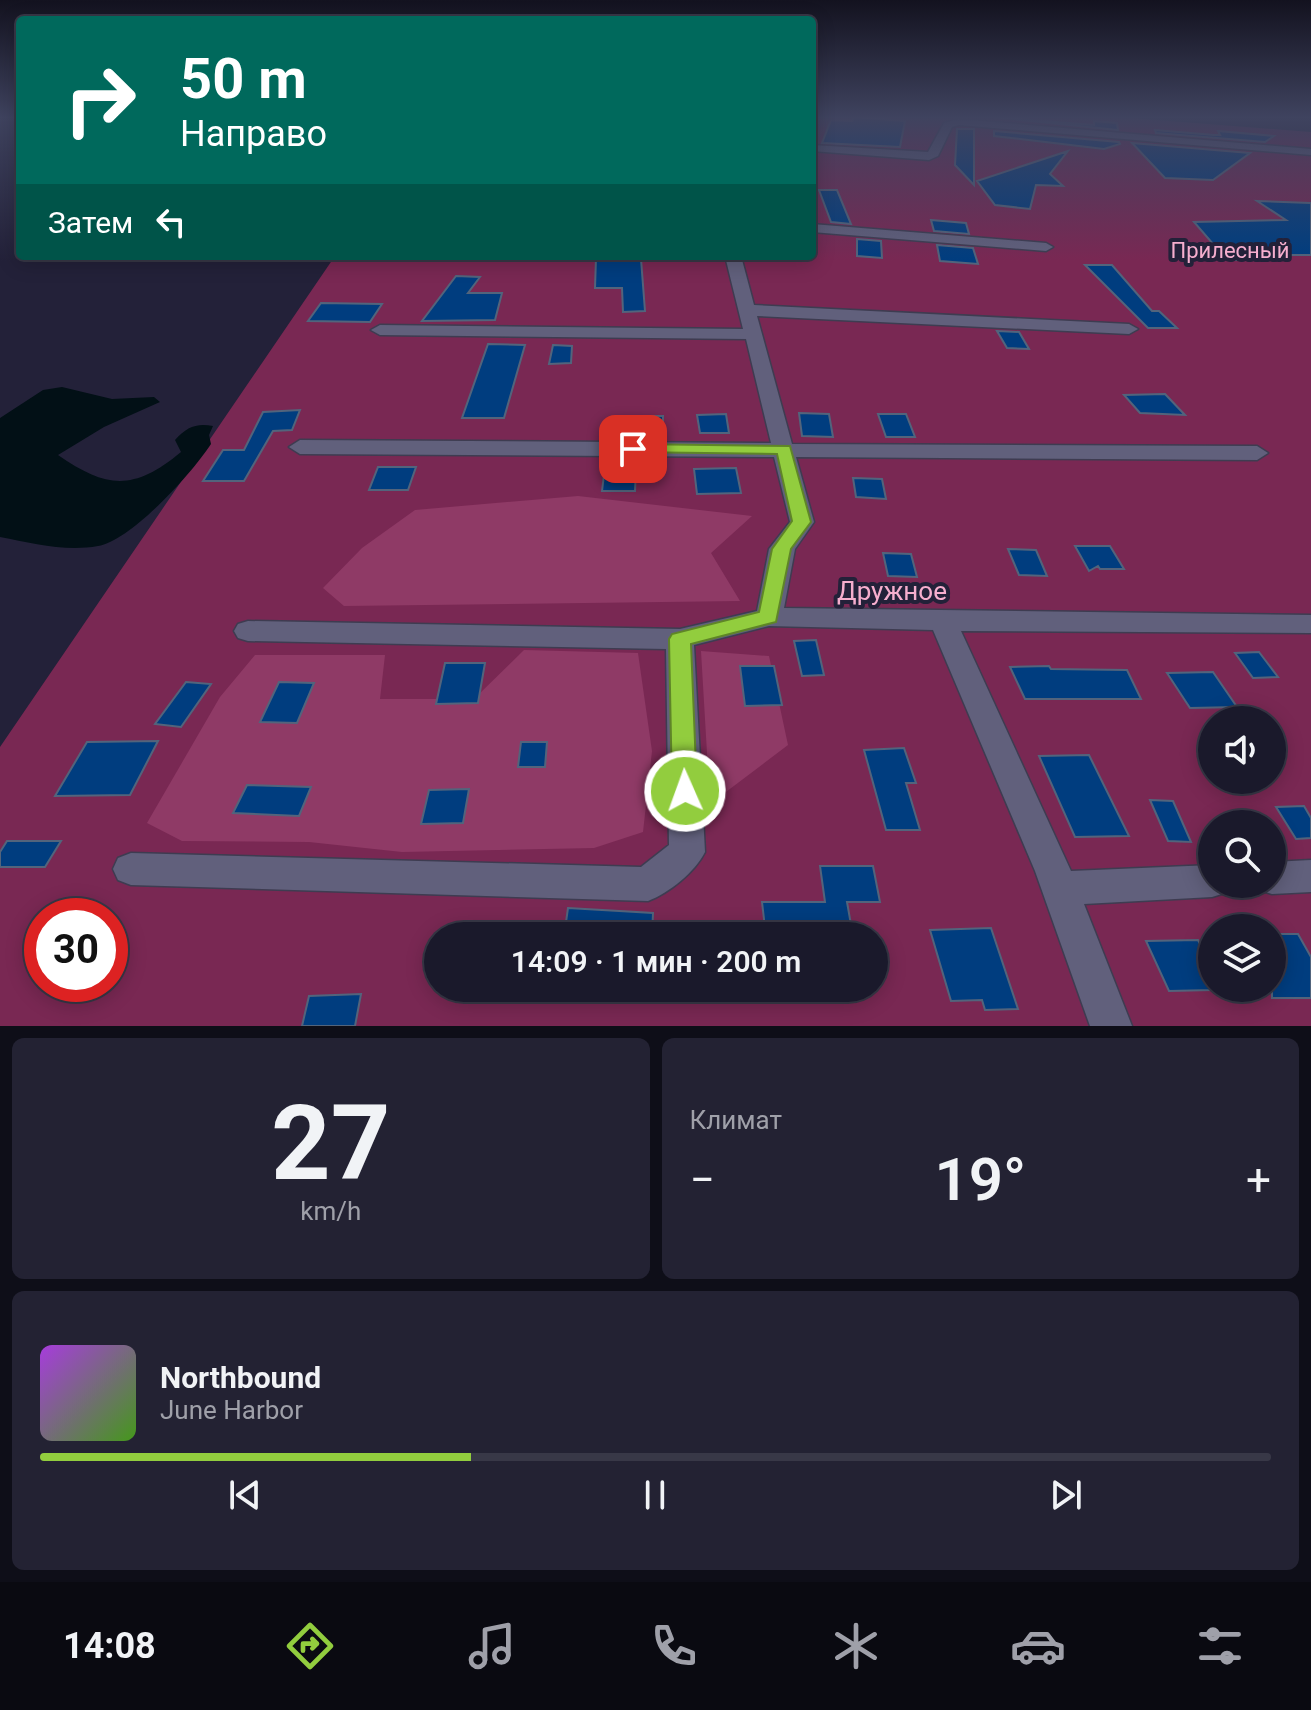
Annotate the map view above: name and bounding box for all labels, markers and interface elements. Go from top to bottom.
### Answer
text: 50 m [180,46,307,112]
icon: right [48,48,152,152]
text: Направо [180,113,327,155]
icon: left [149,200,193,244]
text: Затем [48,205,133,240]
park label: Прилесный [1170,238,1290,263]
pin [599,415,667,483]
icon: arrive [611,427,655,471]
park label: Дружное [837,576,947,606]
map controls [1198,706,1286,1002]
button: sound [1198,706,1286,794]
position arrow [643,749,727,833]
button: search [1198,810,1286,898]
speed limit sign: 30 [24,898,128,1002]
button: layers [1198,914,1286,1002]
text: 14:09 · 1 мин · 200 m [511,944,801,979]
text: 27 [271,1083,390,1204]
text: Климат [690,1105,782,1135]
text: 19° [934,1144,1026,1215]
text: − [690,1154,715,1206]
text: + [1246,1154,1271,1206]
text: km/h [300,1196,361,1226]
text: Northbound [160,1360,321,1395]
text: June Harbor [160,1395,303,1425]
icon: previous [223,1473,267,1517]
icon: pause [633,1473,677,1517]
icon: next [1044,1473,1088,1517]
icon: directions [282,1618,338,1674]
icon: music [464,1618,520,1674]
icon: phone [646,1618,702,1674]
icon: climate [828,1618,884,1674]
icon: car [1010,1618,1066,1674]
icon: filters [1192,1618,1248,1674]
text: 14:08 [63,1625,156,1667]

